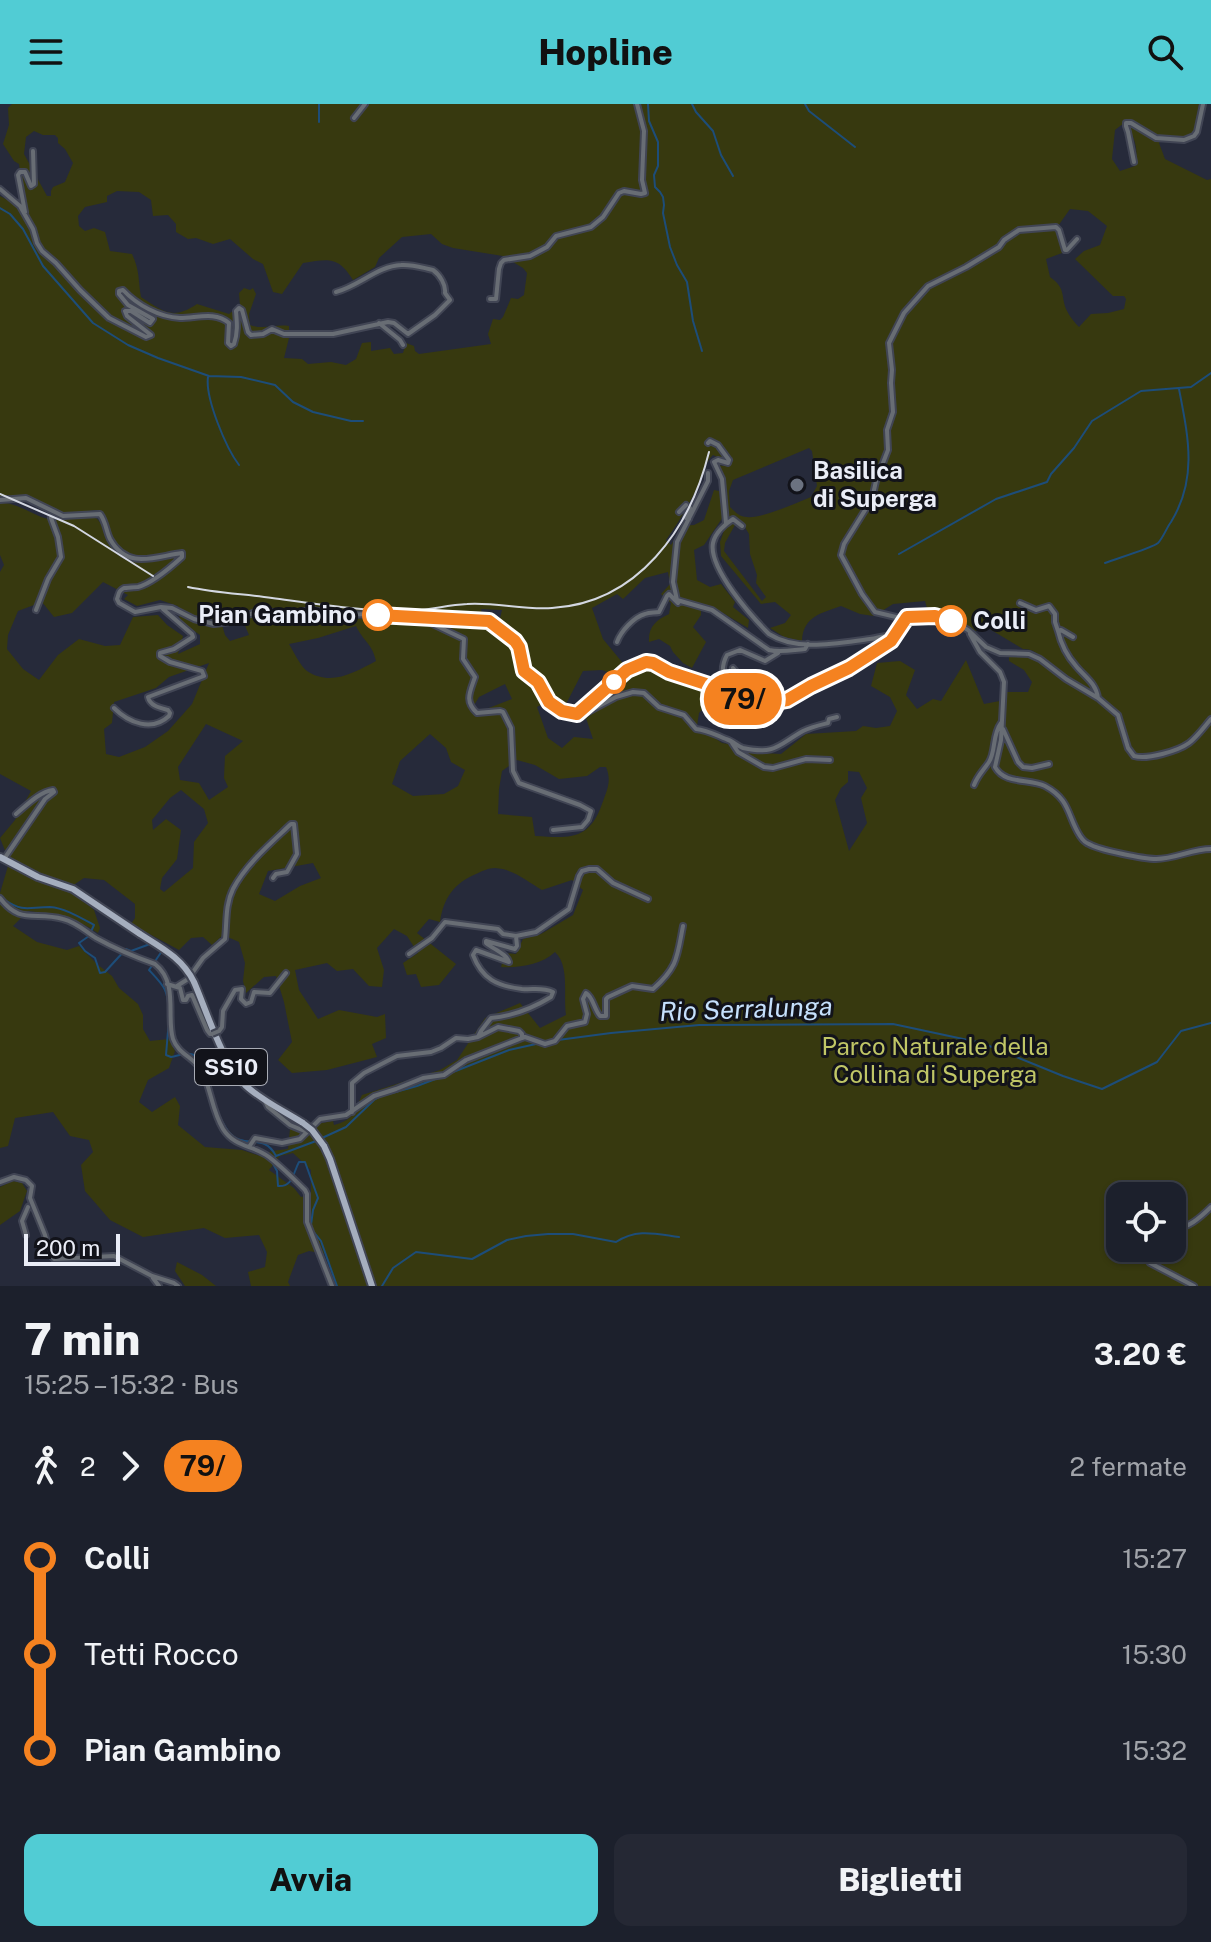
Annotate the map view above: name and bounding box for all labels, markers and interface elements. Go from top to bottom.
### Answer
icon: menu [24,30,68,74]
icon: search [1143,30,1187,74]
text: Hopline [538,31,673,73]
place label: Basilica di Superga [813,456,937,512]
marker: Basilica di Superga [788,476,806,494]
place label: Pian Gambino [198,600,356,628]
marker: Pian Gambino [363,600,393,630]
marker: Colli [936,606,966,636]
place label: Colli [973,606,1026,634]
unlabelled marker [603,671,625,693]
line badge: 79/ [697,673,789,725]
text: 79/ [720,682,766,715]
water label: Rio Serralunga [659,990,833,1027]
park label: Parco Naturale della Collina di Superga [822,1032,1048,1088]
road number: SS10 [195,1049,267,1085]
map controls [1106,1182,1186,1262]
button: locate [1106,1182,1186,1262]
scale bar [24,1230,120,1266]
text: 200 m [36,1235,100,1261]
text: 7 min [24,1313,140,1365]
text: 3.20 € [1094,1336,1187,1372]
text: 15:25 – 15:32 · Bus [24,1369,239,1400]
icon: walk [24,1444,68,1488]
icon: forward [108,1444,152,1488]
text: 79/ [180,1449,226,1482]
text: 2 [80,1451,96,1482]
text: 2 fermate [1069,1451,1187,1482]
text: Colli [84,1540,150,1576]
text: 15:27 [1122,1543,1187,1574]
text: Tetti Rocco [84,1636,239,1672]
text: 15:30 [1122,1639,1187,1670]
text: Pian Gambino [84,1732,281,1768]
text: 15:32 [1122,1735,1187,1766]
button: Avvia [24,1834,598,1926]
button: Biglietti [614,1834,1187,1926]

